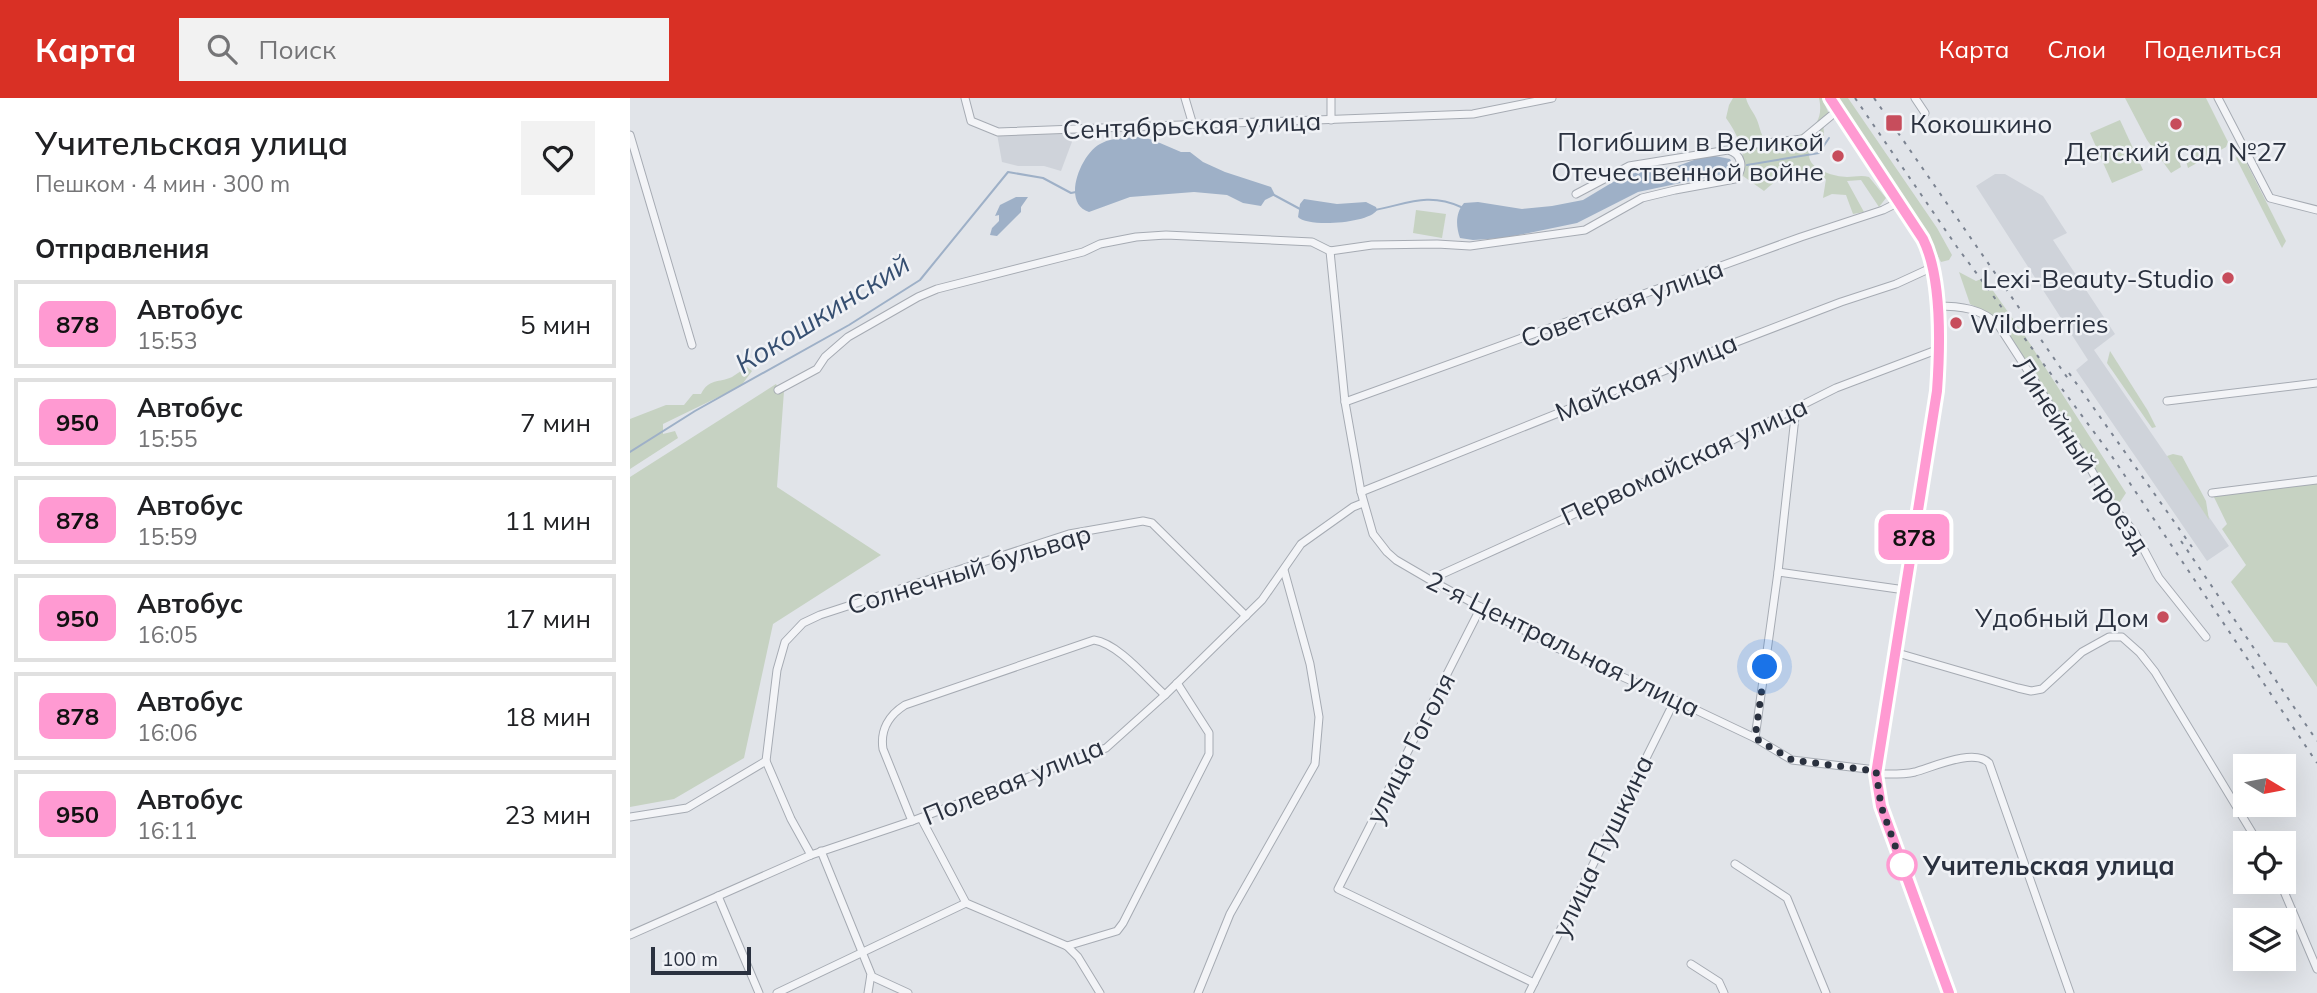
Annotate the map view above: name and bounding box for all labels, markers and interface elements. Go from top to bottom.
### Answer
search box [179,18,669,81]
text: Карта [35,29,137,70]
icon: search [203,30,241,68]
text: Поиск [259,33,336,66]
text: Карта [1939,34,2009,64]
text: Слои [2047,34,2106,64]
text: Поделиться [2144,34,2282,64]
street label: Сентябрьская улица [1062,104,1322,146]
place label: Кокошкино [1910,107,2052,140]
marker: Кокошкино [1884,113,1904,133]
marker: Детский сад №27 [2168,116,2184,132]
button: heart [521,121,595,195]
text: Учительская улица [35,122,348,163]
place label: Погибшим в Великой Отечественной войне [1551,125,1824,188]
place label: Детский сад №27 [2065,135,2287,168]
marker: Погибшим в Великой Отечественной войне [1830,148,1846,164]
text: Пешком · 4 мин · 300 m [35,169,290,198]
text: Отправления [35,232,209,265]
water label: Кокошкинский [728,245,916,381]
street label: Советская улица [1516,251,1728,355]
place label: Lexi-Beauty-Studio [1982,262,2214,295]
marker: Lexi-Beauty-Studio [2220,270,2236,286]
text: Автобус [137,293,243,326]
place label: Wildberries [1970,307,2109,340]
text: 5 мин [520,308,591,341]
text: 878 [56,309,99,339]
marker: Wildberries [1948,315,1964,331]
street label: Майская улица [1550,325,1742,429]
text: 15:53 [137,326,197,355]
street label: Линейный проезд [2006,350,2158,560]
street label: Первомайская улица [1555,389,1813,533]
text: Автобус [137,391,243,424]
text: 7 мин [520,406,591,439]
text: 950 [56,407,99,437]
text: 15:55 [137,424,197,453]
text: Автобус [137,489,243,522]
text: 11 мин [504,504,591,537]
text: 878 [56,505,99,535]
line badge: 878 [1874,514,1954,560]
street label: Солнечный бульвар [843,516,1095,622]
text: 15:59 [137,522,197,551]
text: 878 [1892,522,1936,552]
street label: 2-я Центральная улица [1421,563,1705,725]
text: Автобус [137,587,243,620]
place label: Удобный Дом [1974,601,2149,634]
text: 17 мин [504,602,591,635]
text: 950 [56,603,99,633]
marker: Удобный Дом [2155,609,2171,625]
text: 16:05 [137,620,197,649]
your location [1747,649,1782,684]
street label: улица Гоголя [1358,667,1462,829]
text: Автобус [137,685,243,718]
text: 18 мин [504,700,591,733]
text: 878 [56,701,99,731]
text: 16:06 [137,718,197,747]
street label: Полевая улица [918,730,1108,832]
street label: улица Пушкина [1544,750,1660,942]
north arrow [2233,754,2296,817]
map controls [2233,754,2296,971]
text: Автобус [137,783,243,816]
text: 23 мин [504,798,591,831]
text: 950 [56,799,99,829]
text: 16:11 [137,816,197,845]
button: locate [2233,831,2296,894]
place label: Учительская улица [1922,849,2175,882]
marker: Учительская улица [1887,850,1917,880]
button: layers [2233,908,2296,971]
scale bar [651,944,751,976]
text: 100 m [662,947,718,971]

